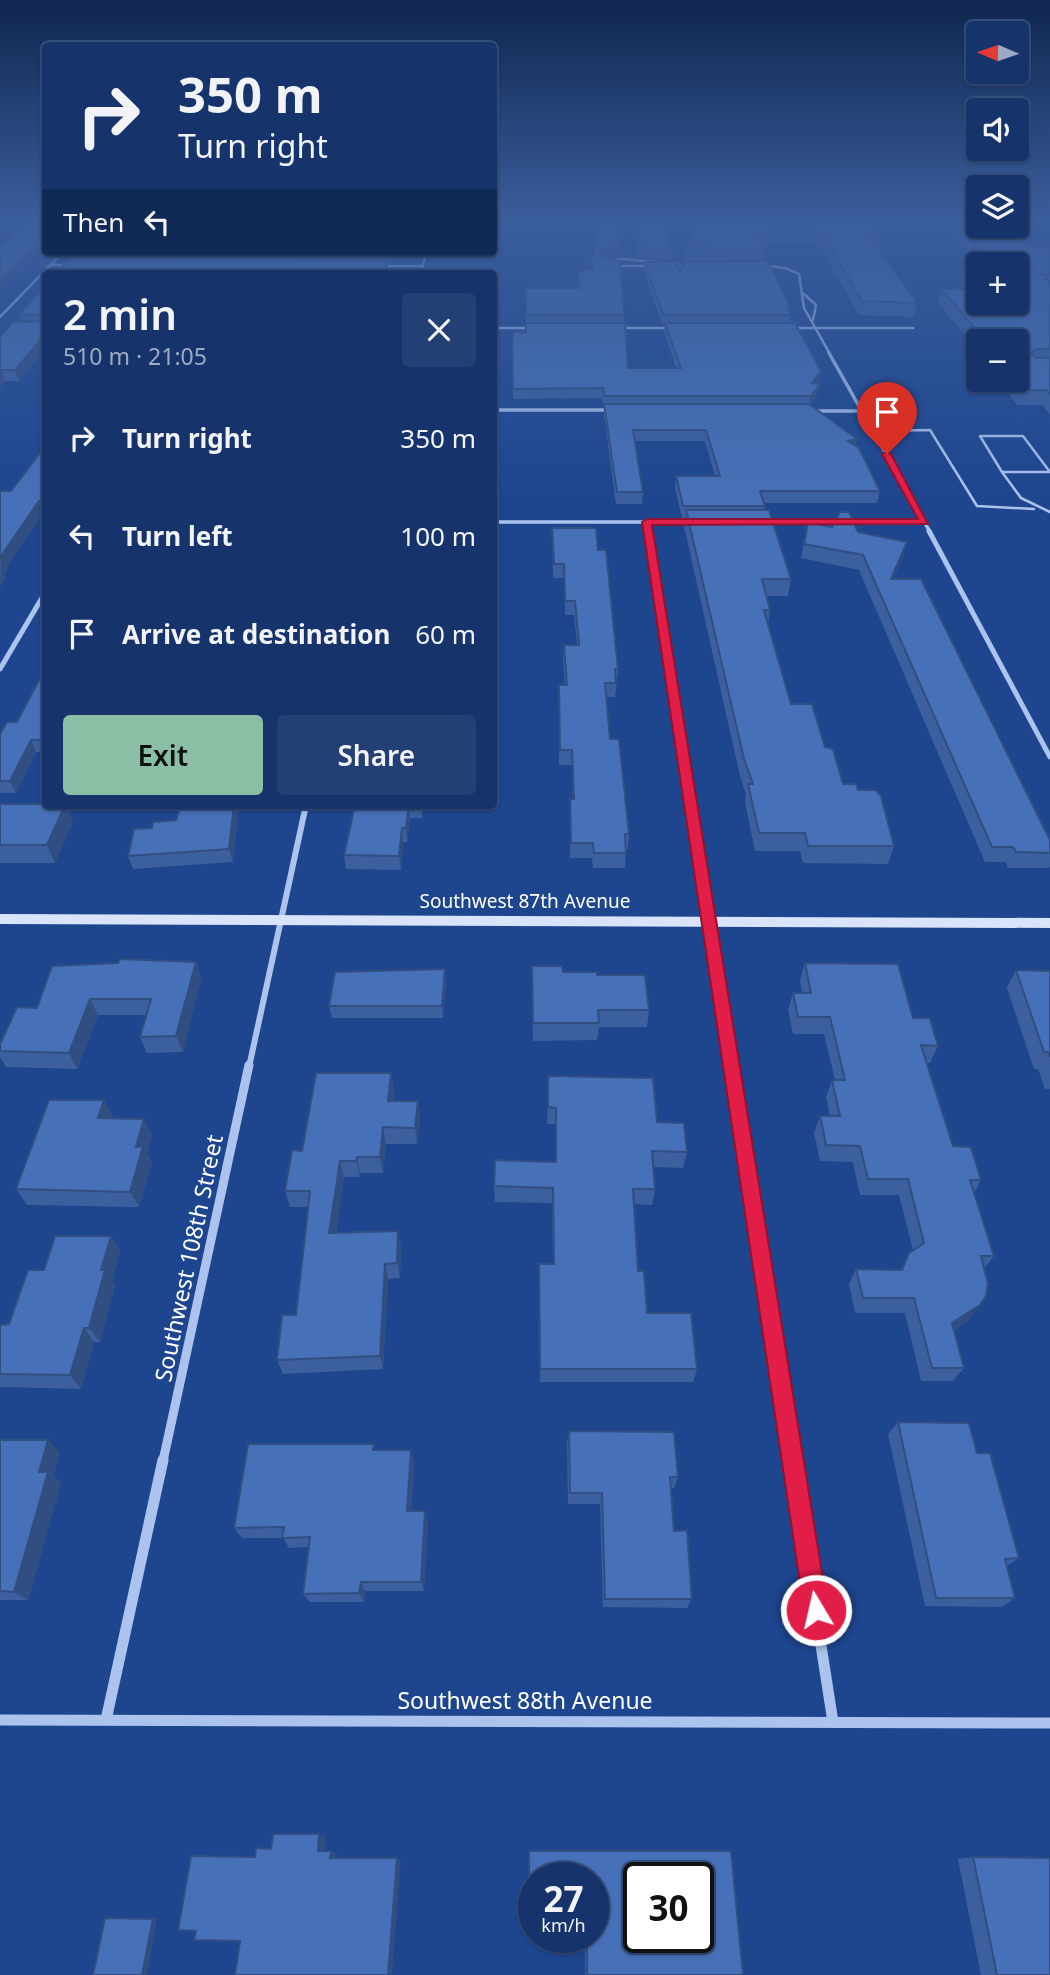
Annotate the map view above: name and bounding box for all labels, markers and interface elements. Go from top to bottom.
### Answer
north arrow [966,21,1029,84]
map controls [966,21,1029,392]
text: 350 m [178,61,323,127]
icon: right [63,70,154,161]
button: sound [966,98,1029,161]
text: Turn right [178,124,328,167]
button: layers [966,175,1029,238]
icon: left [138,203,176,241]
text: Then [63,204,124,240]
button: + [966,252,1029,315]
text: 2 min [63,285,177,342]
button: close [402,293,476,367]
button: − [966,329,1029,392]
text: 510 m · 21:05 [63,340,207,372]
pin [857,382,917,454]
icon: arrive [868,393,906,431]
icon: right [63,419,101,457]
text: Turn right [122,420,252,456]
text: 350 m [400,420,476,456]
icon: left [63,517,101,555]
text: Turn left [122,518,233,554]
text: 100 m [400,518,476,554]
icon: arrive [63,615,101,653]
text: Arrive at destination [122,616,391,652]
text: 60 m [415,616,476,652]
button: Exit [63,715,263,795]
button: Share [277,715,476,795]
street label: Southwest 87th Avenue [420,888,630,914]
street label: Southwest 108th Street [146,1132,230,1384]
position arrow [779,1573,853,1647]
street label: Southwest 88th Avenue [397,1684,653,1716]
speed limit sign: 30 [623,1862,714,1953]
text: 27 [543,1875,584,1922]
text: km/h [541,1913,586,1937]

